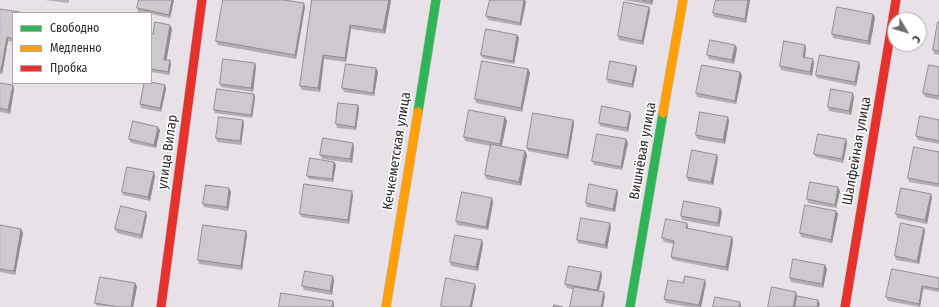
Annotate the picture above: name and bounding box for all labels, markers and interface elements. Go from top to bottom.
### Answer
legend [12,12,152,84]
north arrow [887,12,927,52]
text: Свободно [50,21,99,35]
text: С [909,33,923,45]
text: Медленно [50,41,102,55]
text: Пробка [50,61,88,75]
street label: Кечкеметская улица [379,91,415,211]
street label: Шалфейная улица [839,95,875,207]
street label: Вишнёвая улица [626,101,660,201]
street label: улица Вилар [154,114,182,190]

